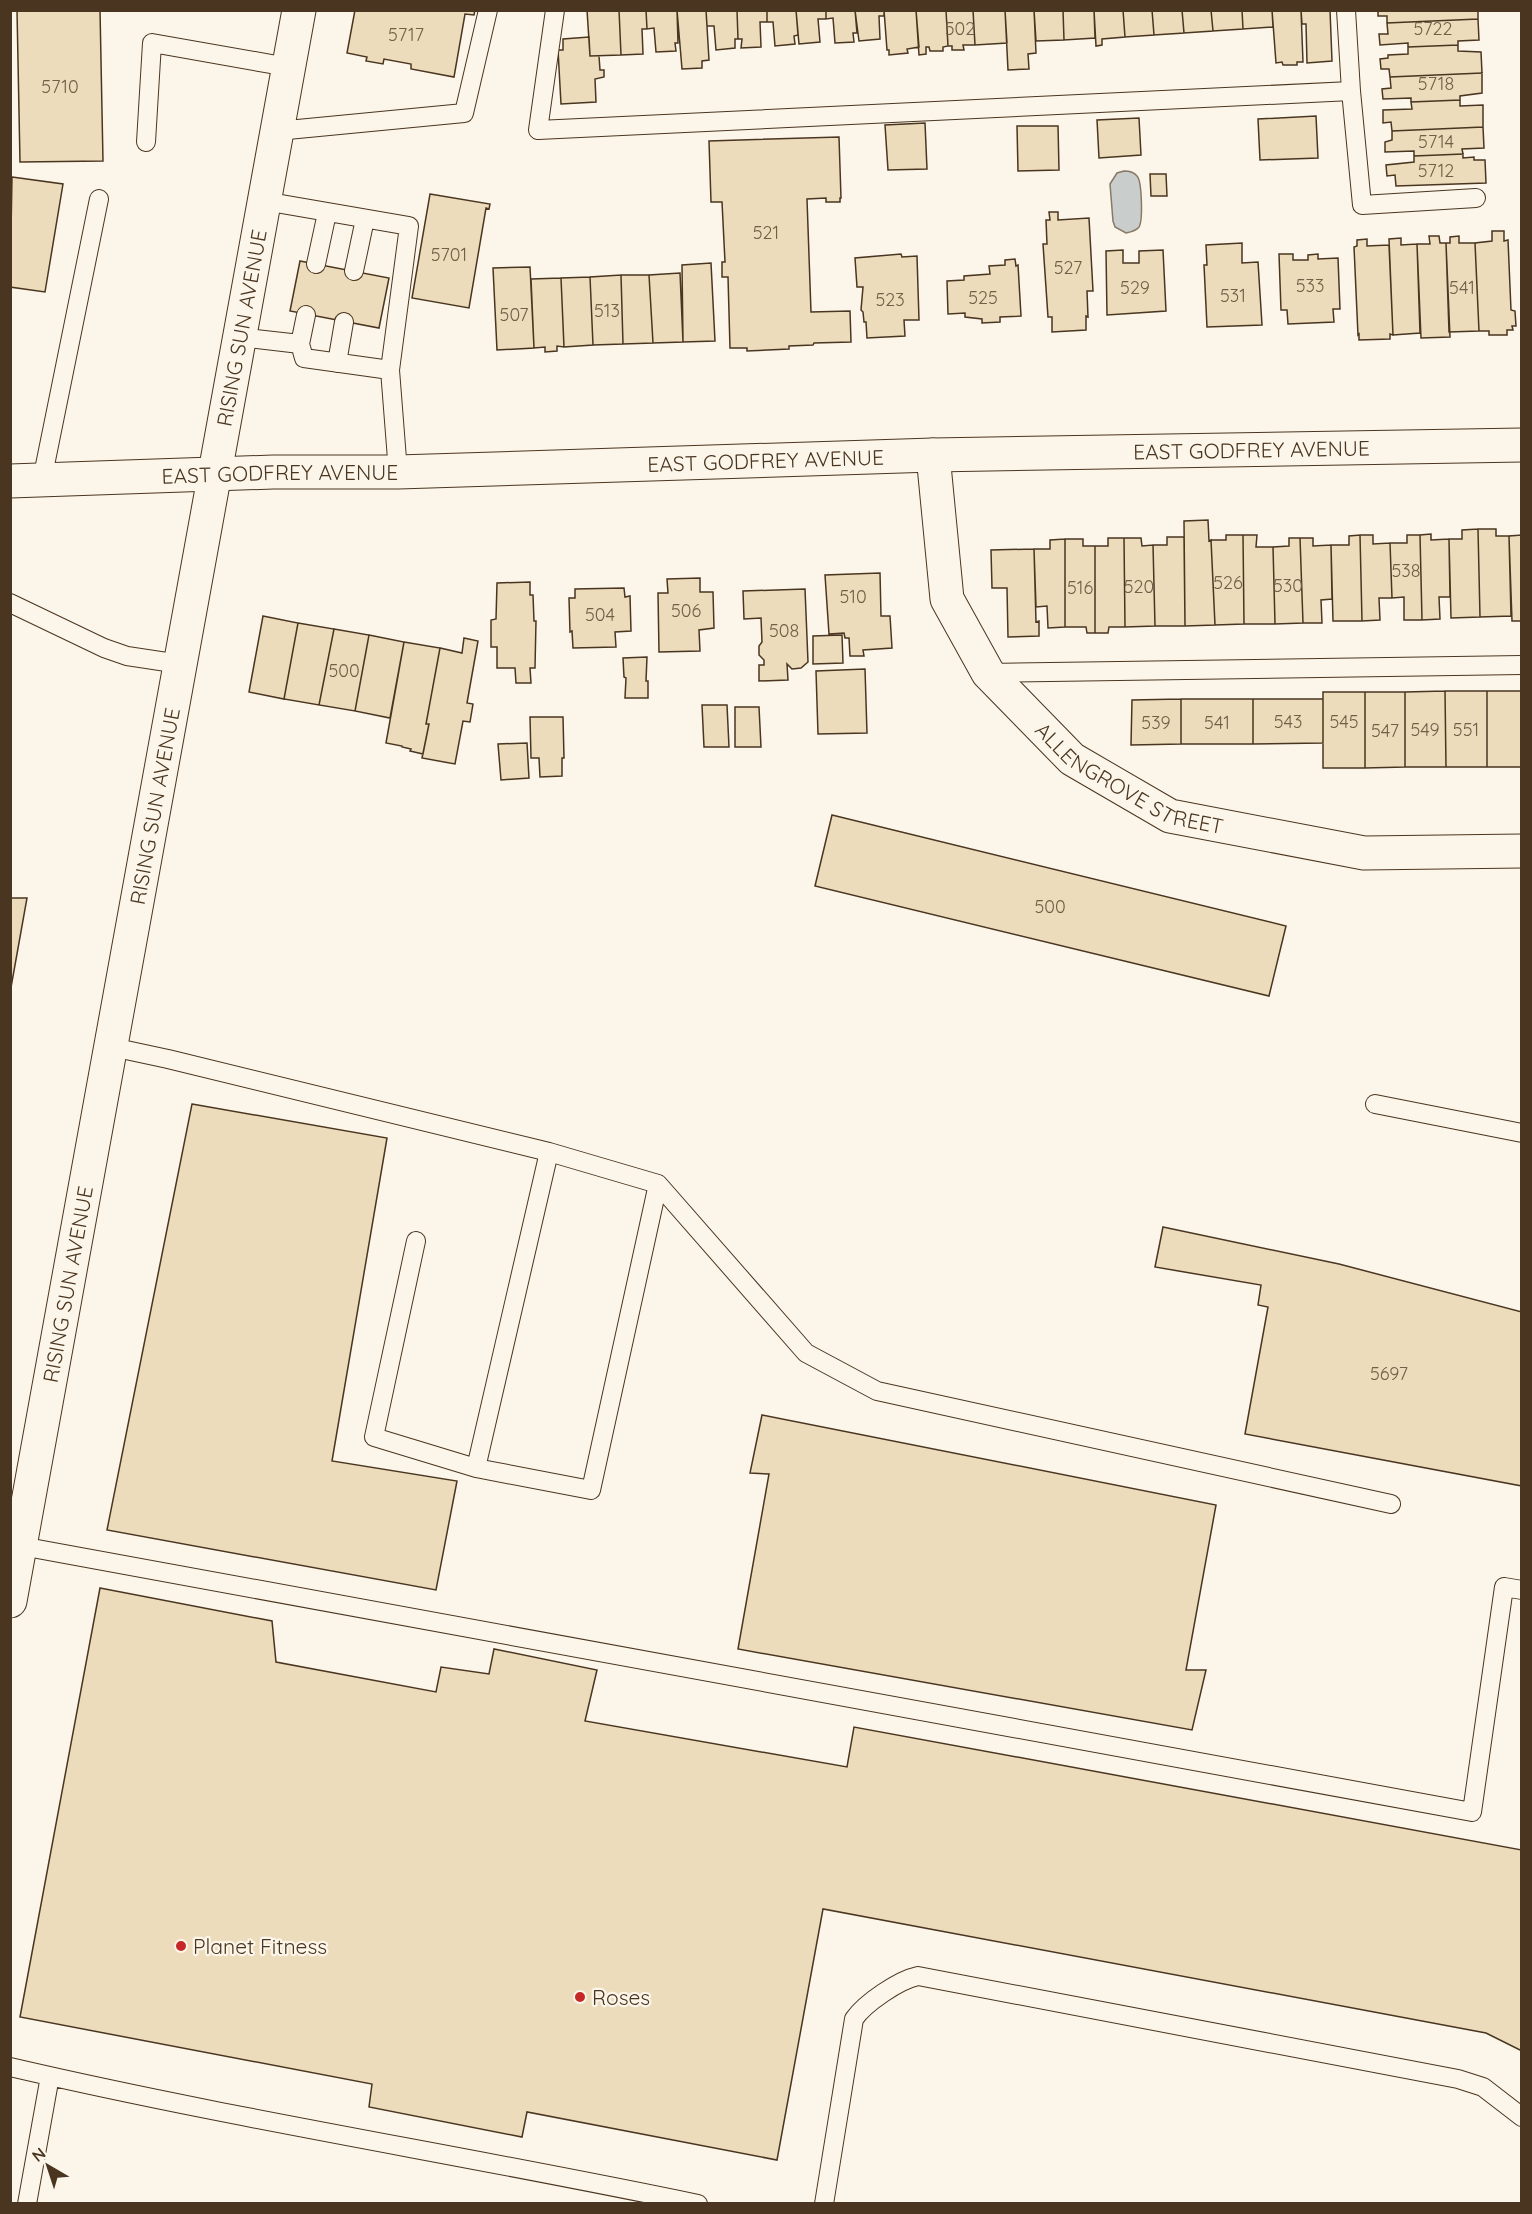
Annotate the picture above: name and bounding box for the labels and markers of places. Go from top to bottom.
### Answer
place label: Planet Fitness [193,1933,327,1959]
marker: Planet Fitness [174,1939,188,1953]
place label: Roses [592,1984,650,2010]
marker: Roses [573,1990,587,2004]

